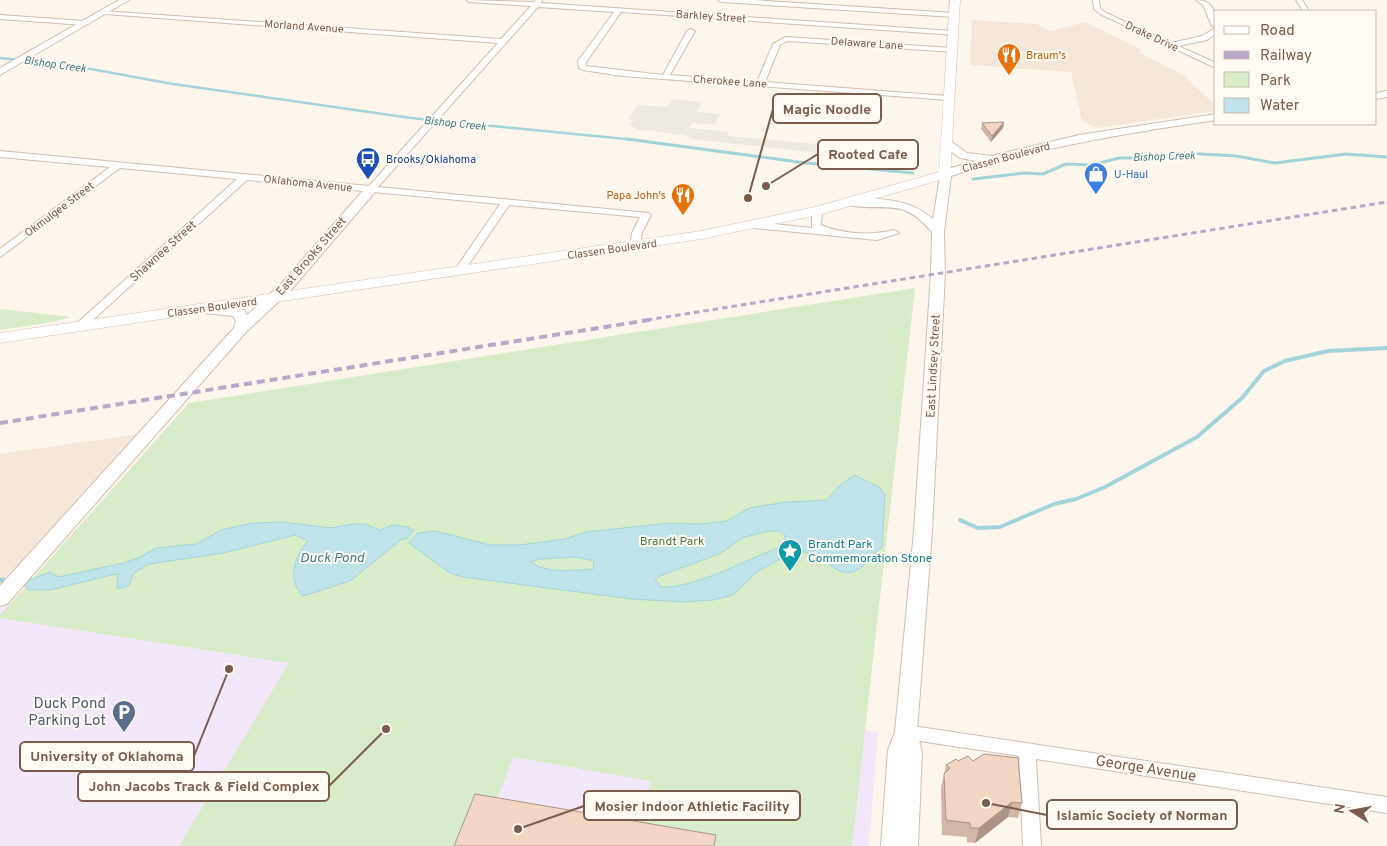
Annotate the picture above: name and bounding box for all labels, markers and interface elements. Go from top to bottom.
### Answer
street label: Barkley Street [675,8,747,26]
legend [1214,10,1377,125]
street label: Morland Avenue [264,17,344,37]
street label: Drake Drive [1123,18,1181,55]
text: Road [1260,22,1295,41]
street label: Delaware Lane [830,34,904,54]
restaurant icon: Braum's [996,42,1022,76]
text: Railway [1260,47,1312,66]
place label: Braum's [1026,49,1066,63]
water label: Bishop Creek [23,54,87,76]
street label: Cherokee Lane [692,72,767,92]
text: Park [1260,72,1291,91]
callout: Magic Noodle [773,94,881,123]
text: Water [1260,97,1300,116]
text: Magic Noodle [783,102,871,119]
water label: Bishop Creek [423,114,487,134]
street label: Classen Boulevard [961,139,1052,176]
callout: Rooted Cafe [818,140,918,169]
bus stop icon: Brooks/Oklahoma [355,146,381,180]
text: Rooted Cafe [828,147,908,164]
water label: Bishop Creek [1133,149,1196,165]
place label: Brooks/Oklahoma [386,153,476,167]
shop icon: U-Haul [1083,161,1109,195]
place label: U-Haul [1114,168,1148,182]
street label: Oklahoma Avenue [263,172,353,196]
street label: Okmulgee Street [22,179,97,240]
restaurant icon: Papa John's [670,182,696,216]
place label: Papa John's [606,189,666,203]
street label: East Brooks Street [273,214,351,300]
street label: Shawnee Street [127,217,200,286]
street label: Classen Boulevard [566,237,658,263]
street label: Classen Boulevard [166,295,258,321]
street label: East Lindsey Street [923,314,945,418]
park label: Brandt Park [640,534,704,550]
place label: Brandt Park Commemoration Stone [808,537,932,567]
place icon: Brandt Park Commemoration Stone [777,538,803,572]
water label: Duck Pond [300,550,366,567]
place label: Duck Pond Parking Lot [28,695,106,731]
parking icon: Duck Pond Parking Lot [111,699,137,733]
callout: University of Oklahoma [20,742,194,771]
text: University of Oklahoma [30,749,184,766]
street label: George Avenue [1094,752,1198,787]
callout: John Jacobs Track & Field Complex [78,772,329,801]
text: John Jacobs Track & Field Complex [88,779,320,796]
north arrow [1327,786,1377,836]
callout: Mosier Indoor Athletic Facility [584,791,800,820]
text: Mosier Indoor Athletic Facility [594,799,790,816]
callout: Islamic Society of Norman [1047,800,1237,829]
text: N [1331,802,1350,815]
text: Islamic Society of Norman [1057,808,1227,825]

